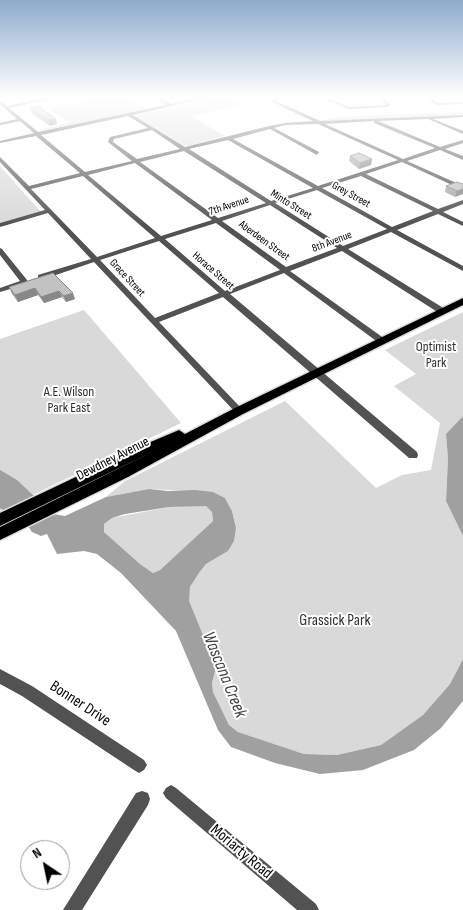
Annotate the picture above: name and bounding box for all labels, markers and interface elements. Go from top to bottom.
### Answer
street label: Grey Street [329,179,373,211]
street label: Minto Street [268,187,314,223]
street label: 7th Avenue [207,193,251,219]
street label: Aberdeen Street [236,218,292,264]
street label: 8th Avenue [310,228,354,256]
street label: Horace Street [189,249,237,293]
street label: Grace Street [106,257,148,299]
park label: Optimist Park [416,339,456,372]
park label: A.E. Wilson Park East [44,384,94,417]
street label: Dewdney Avenue [74,433,152,485]
park label: Grassick Park [299,611,371,631]
water label: Wascana Creek [197,629,251,721]
street label: Bonner Drive [46,677,114,731]
street label: Moriarty Road [206,821,276,883]
north arrow [20,840,70,890]
text: N [29,844,45,862]

